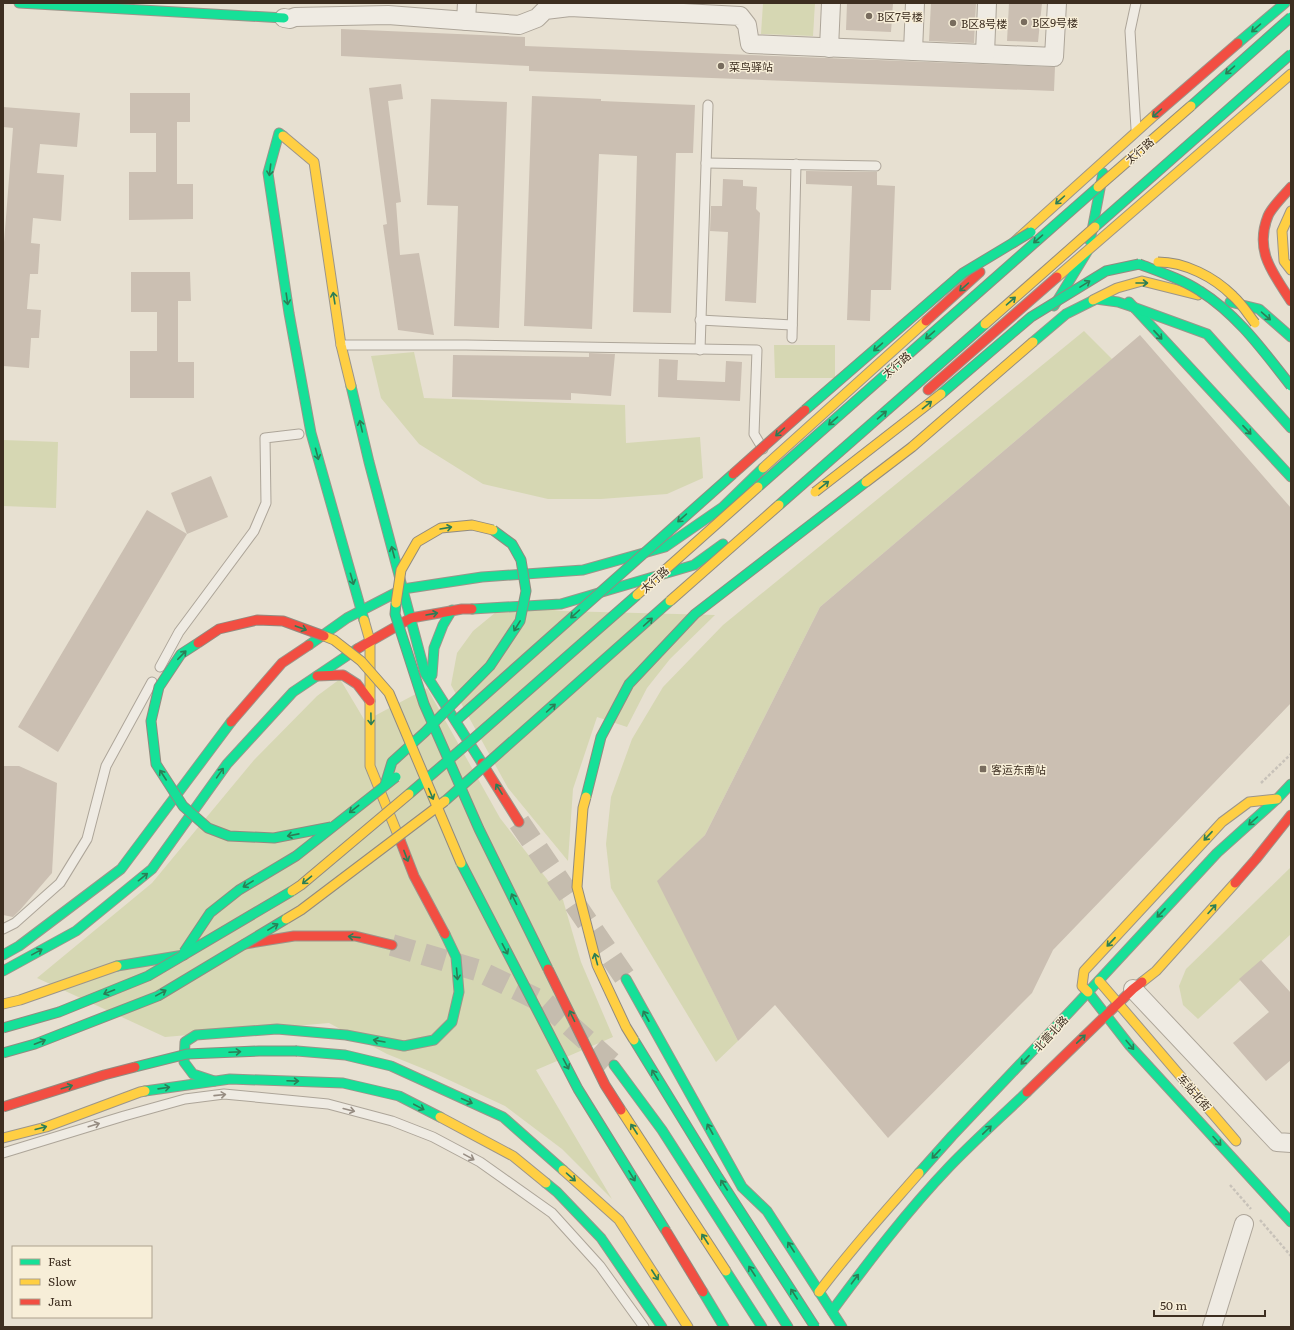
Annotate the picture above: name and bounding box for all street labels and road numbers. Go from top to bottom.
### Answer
street label: 太行路 [1121,133,1157,167]
street label: 太行路 [878,347,914,381]
street label: 太行路 [636,562,672,596]
street label: 北营北路 [1029,1011,1071,1055]
street label: 车站北街 [1175,1070,1215,1114]

